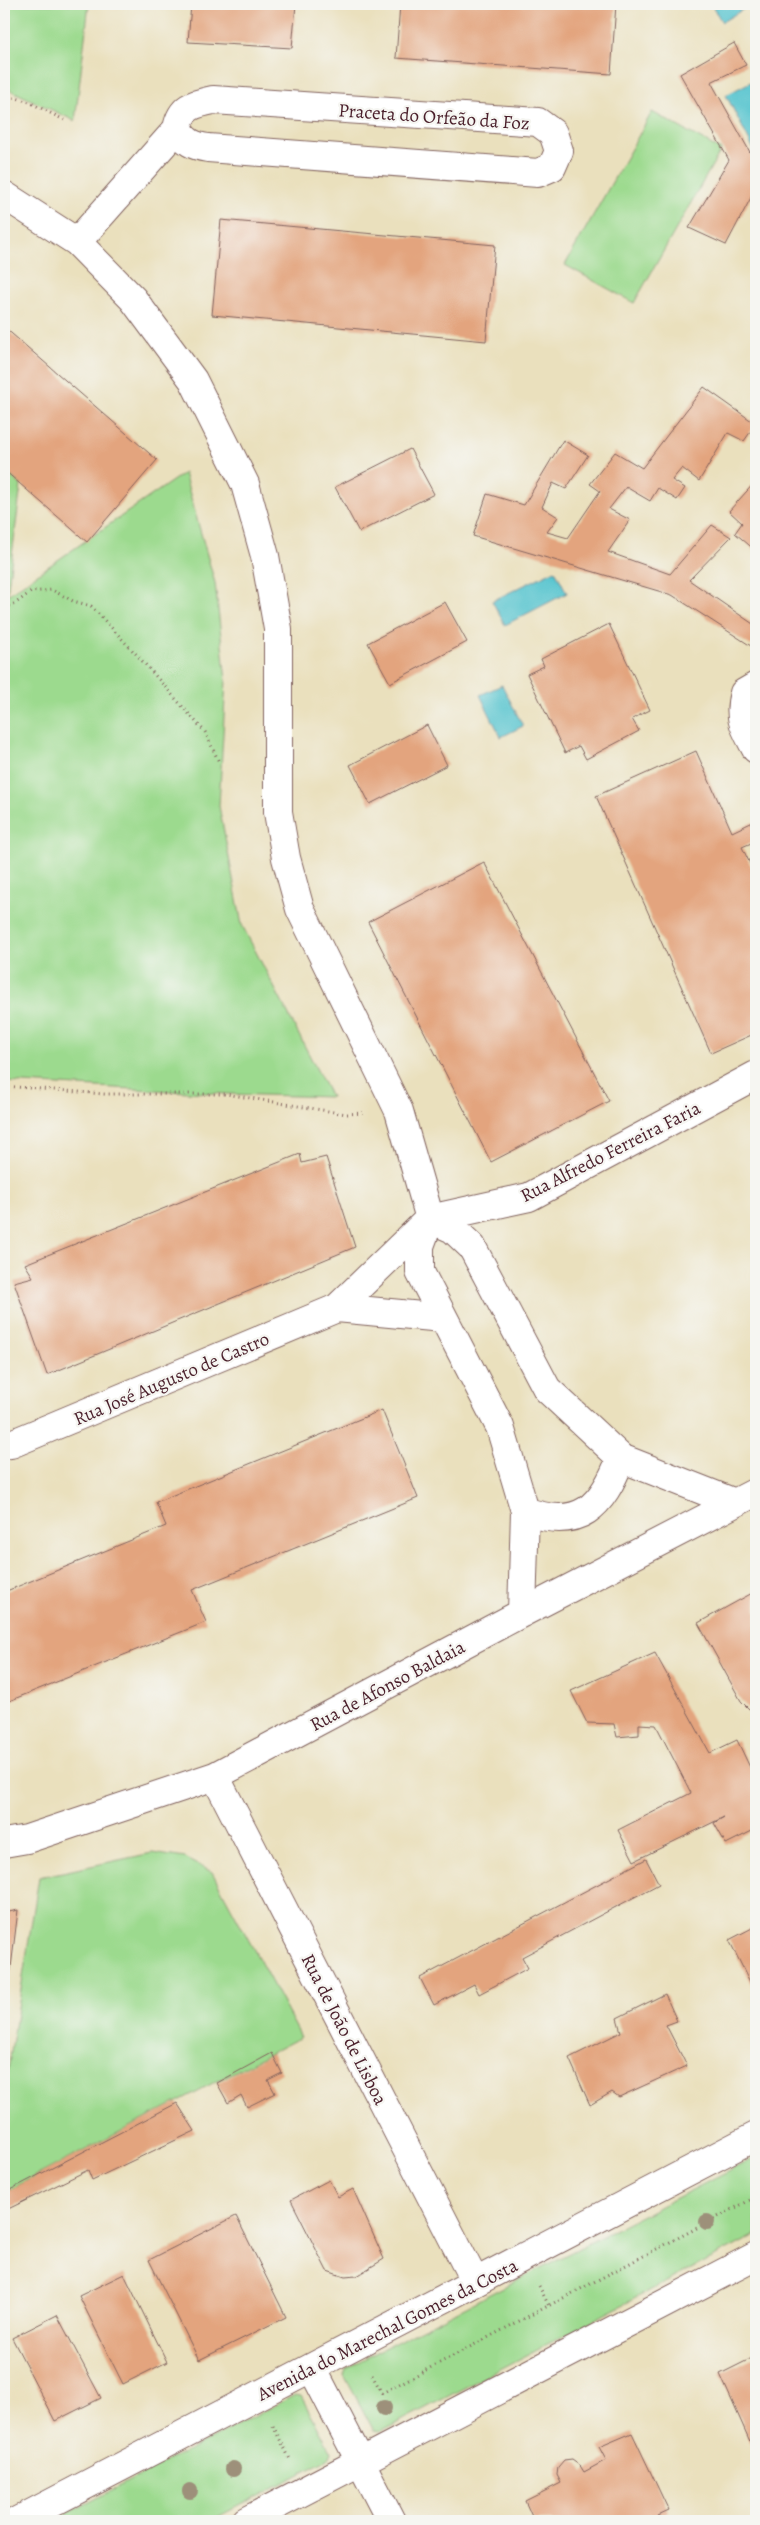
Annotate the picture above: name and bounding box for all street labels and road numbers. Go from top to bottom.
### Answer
street label: Praceta do Orfeão da Foz [337,97,530,137]
street label: Rua Alfredo Ferreira Faria [516,1095,705,1209]
street label: Rua José Augusto de Castro [69,1326,273,1432]
street label: Rua de Afonso Baldaia [305,1634,470,1738]
street label: Rua de João de Lisboa [295,1949,394,2110]
street label: Avenida do Marechal Gomes da Costa [252,2253,522,2408]

